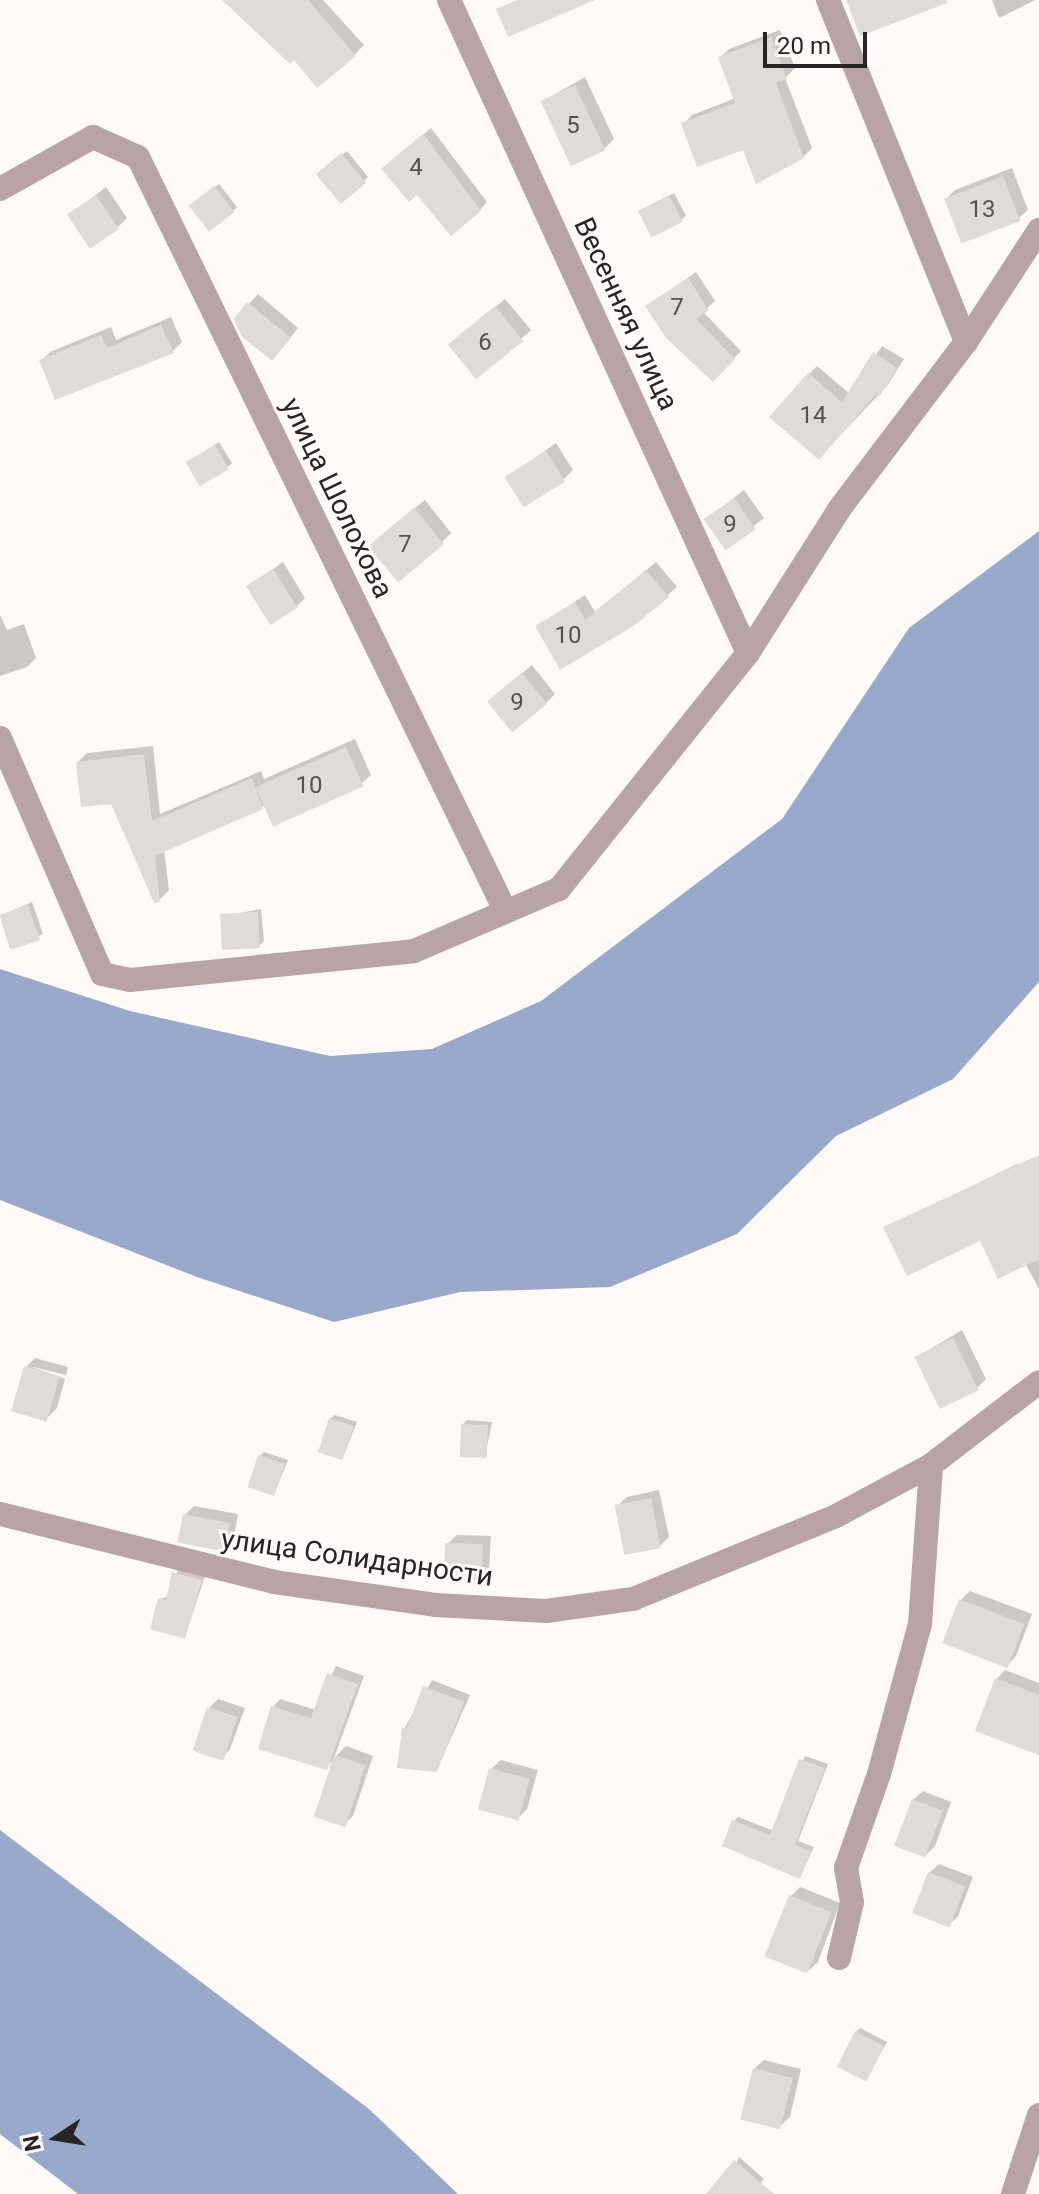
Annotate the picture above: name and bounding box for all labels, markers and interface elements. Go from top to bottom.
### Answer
scale bar [767,16,871,66]
text: 20 m [777,32,831,60]
house number: 5 [566,112,580,140]
house number: 4 [409,154,423,182]
house number: 13 [969,196,995,224]
street label: Весенняя улица [567,212,685,416]
house number: 7 [670,294,684,322]
house number: 6 [478,329,492,357]
street label: улица Шолохова [274,392,400,604]
house number: 14 [800,402,826,430]
house number: 9 [723,511,737,539]
house number: 7 [398,531,412,559]
house number: 10 [555,622,581,650]
house number: 9 [510,689,524,717]
house number: 10 [296,772,322,800]
street label: улица Солидарности [219,1522,495,1594]
north arrow [16,2098,96,2178]
text: N [18,2133,46,2153]

